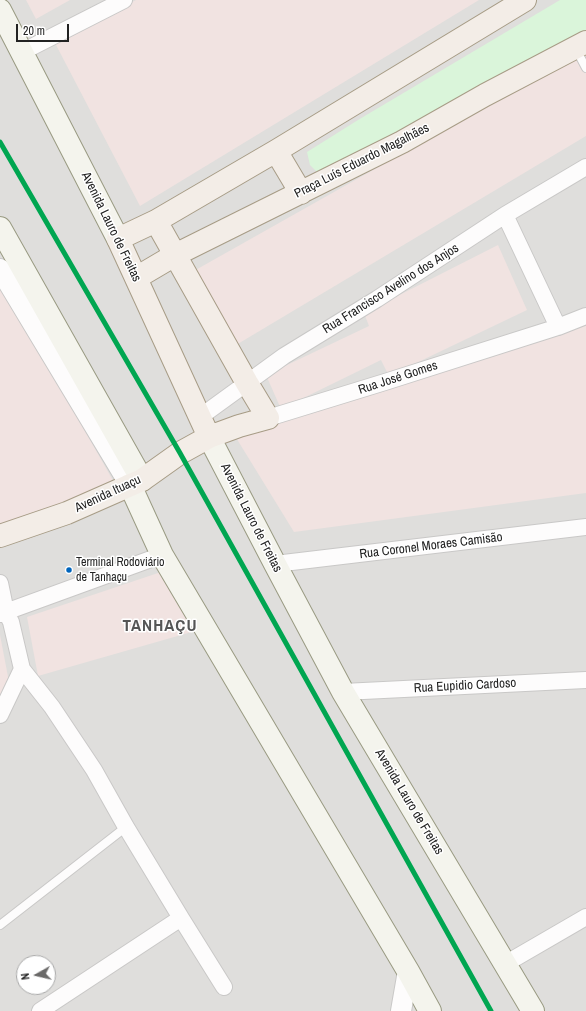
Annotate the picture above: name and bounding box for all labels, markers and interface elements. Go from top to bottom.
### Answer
scale bar [18,16,71,42]
text: 20 m [23,23,45,39]
street label: Praça Luís Eduardo Magalhães [292,120,432,202]
street label: Avenida Lauro de Freitas [78,170,144,284]
street label: Rua Francisco Avelino dos Anjos [320,241,462,337]
street label: Rua José Gomes [356,358,440,398]
street label: Avenida Lauro de Freitas [217,461,285,575]
street label: Avenida Ituaçu [73,472,143,516]
street label: Rua Coronel Moraes Camisão [359,529,503,563]
place label: Terminal Rodoviário de Tanhaçu [76,556,165,584]
marker: Terminal Rodoviário de Tanhaçu [64,565,74,575]
district label: TANHAÇU [123,616,197,636]
street label: Rua Eupidio Cardoso [413,676,517,696]
street label: Avenida Lauro de Freitas [371,747,447,857]
north arrow [16,955,56,995]
text: N [18,972,32,981]

